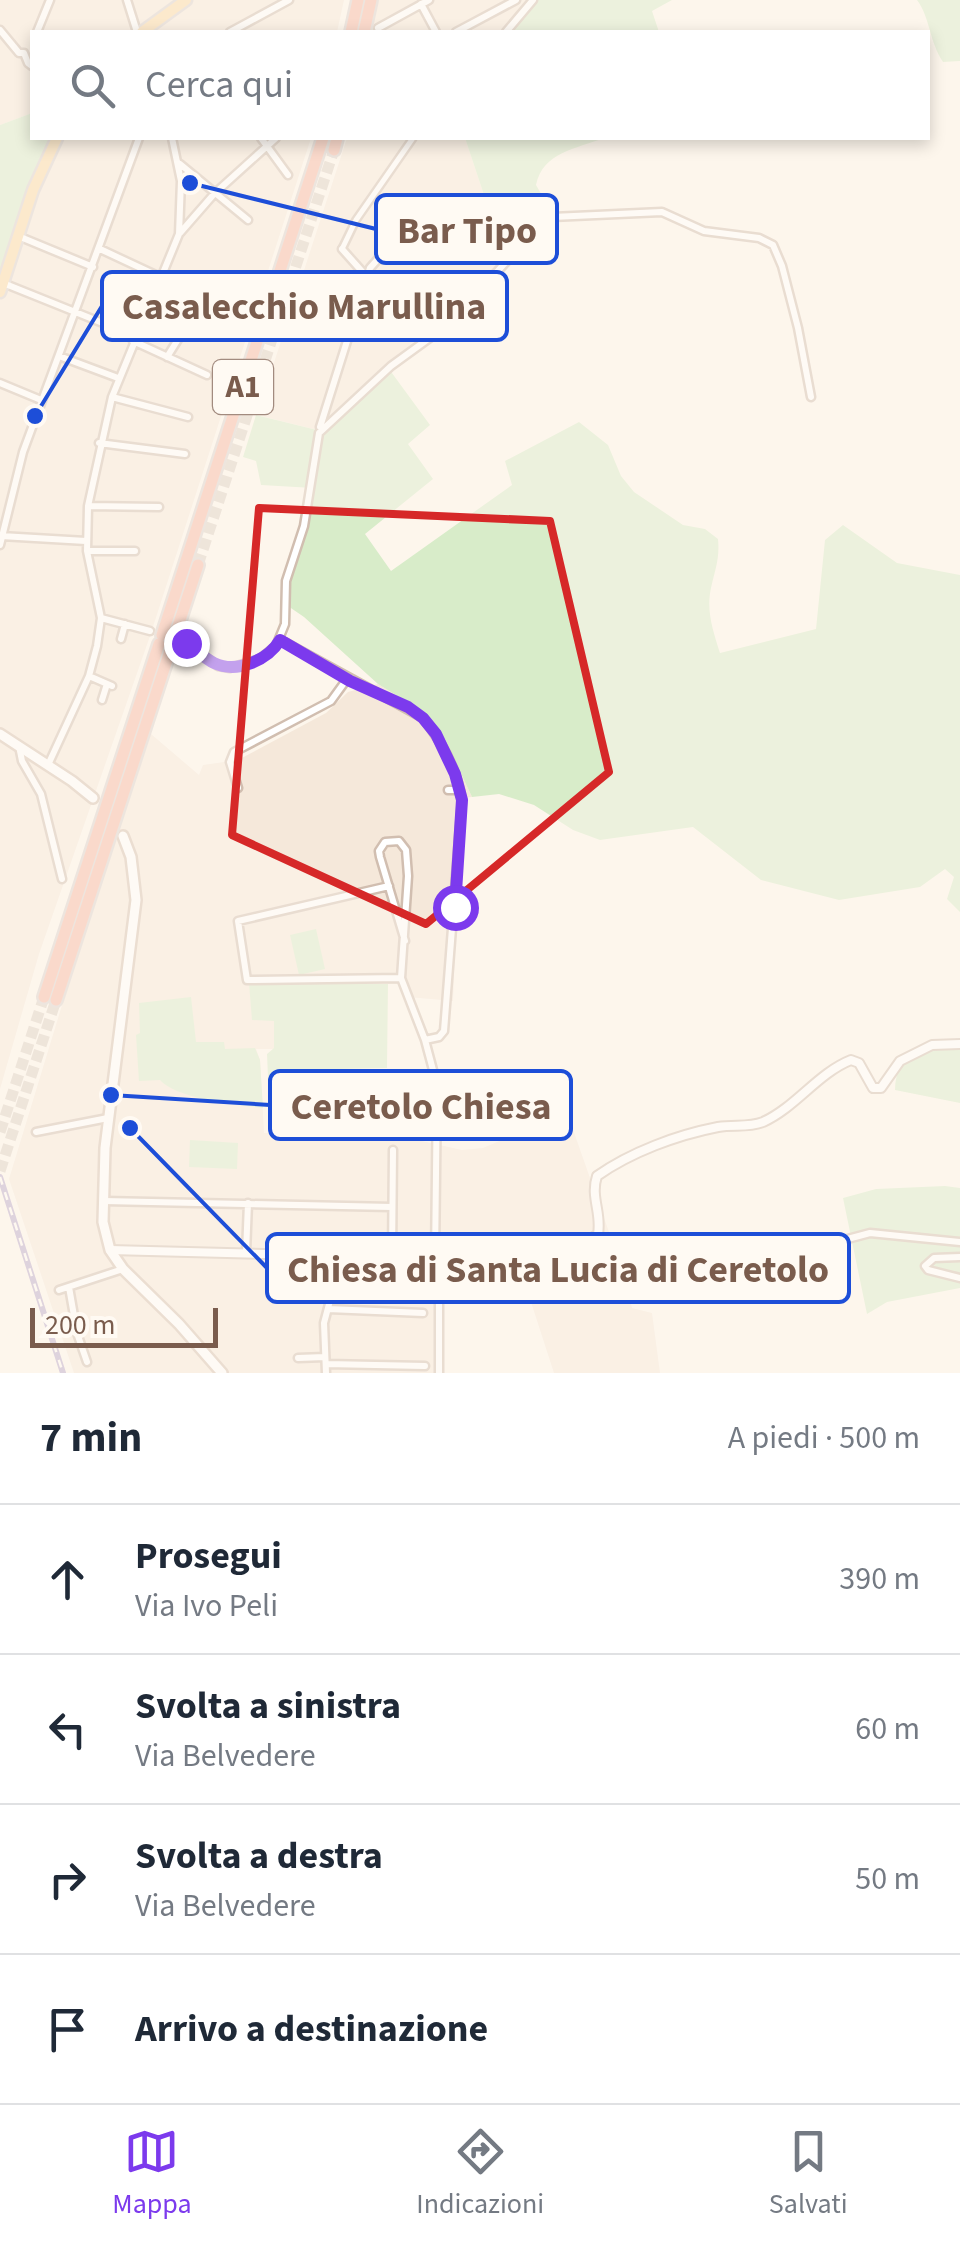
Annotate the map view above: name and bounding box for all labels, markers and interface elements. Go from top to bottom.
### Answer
search box [30,30,930,140]
icon: search [65,58,120,113]
text: Cerca qui [145,58,293,112]
callout: Bar Tipo [376,195,557,263]
text: Bar Tipo [397,204,537,258]
callout: Casalecchio Marullina [102,272,507,340]
text: Casalecchio Marullina [122,280,486,334]
road number: A1 [213,360,273,414]
route end [164,621,210,667]
route start [433,885,479,931]
callout: Ceretolo Chiesa [270,1071,571,1139]
text: Ceretolo Chiesa [290,1080,552,1134]
callout: Chiesa di Santa Lucia di Ceretolo [267,1234,849,1302]
text: Chiesa di Santa Lucia di Ceretolo [287,1243,829,1297]
scale bar [30,1303,218,1348]
text: 200 m [45,1305,116,1345]
text: 7 min [40,1408,142,1468]
text: A piedi · 500 m [728,1415,920,1461]
text: Prosegui [135,1529,282,1583]
icon: ahead [40,1552,95,1607]
text: 390 m [839,1556,920,1602]
text: Via Ivo Peli [135,1583,278,1629]
text: Svolta a sinistra [135,1679,401,1733]
icon: left [40,1702,95,1757]
text: 60 m [855,1706,920,1752]
text: Via Belvedere [135,1733,316,1779]
text: Svolta a destra [135,1829,383,1883]
icon: right [40,1852,95,1907]
text: 50 m [855,1856,920,1902]
text: Via Belvedere [135,1883,316,1929]
icon: arrive [40,2002,95,2057]
text: Arrivo a destinazione [135,2002,488,2056]
tab: Mappa [112,2124,192,2224]
tab: Indicazioni [416,2124,544,2224]
tab: Salvati [769,2124,848,2224]

